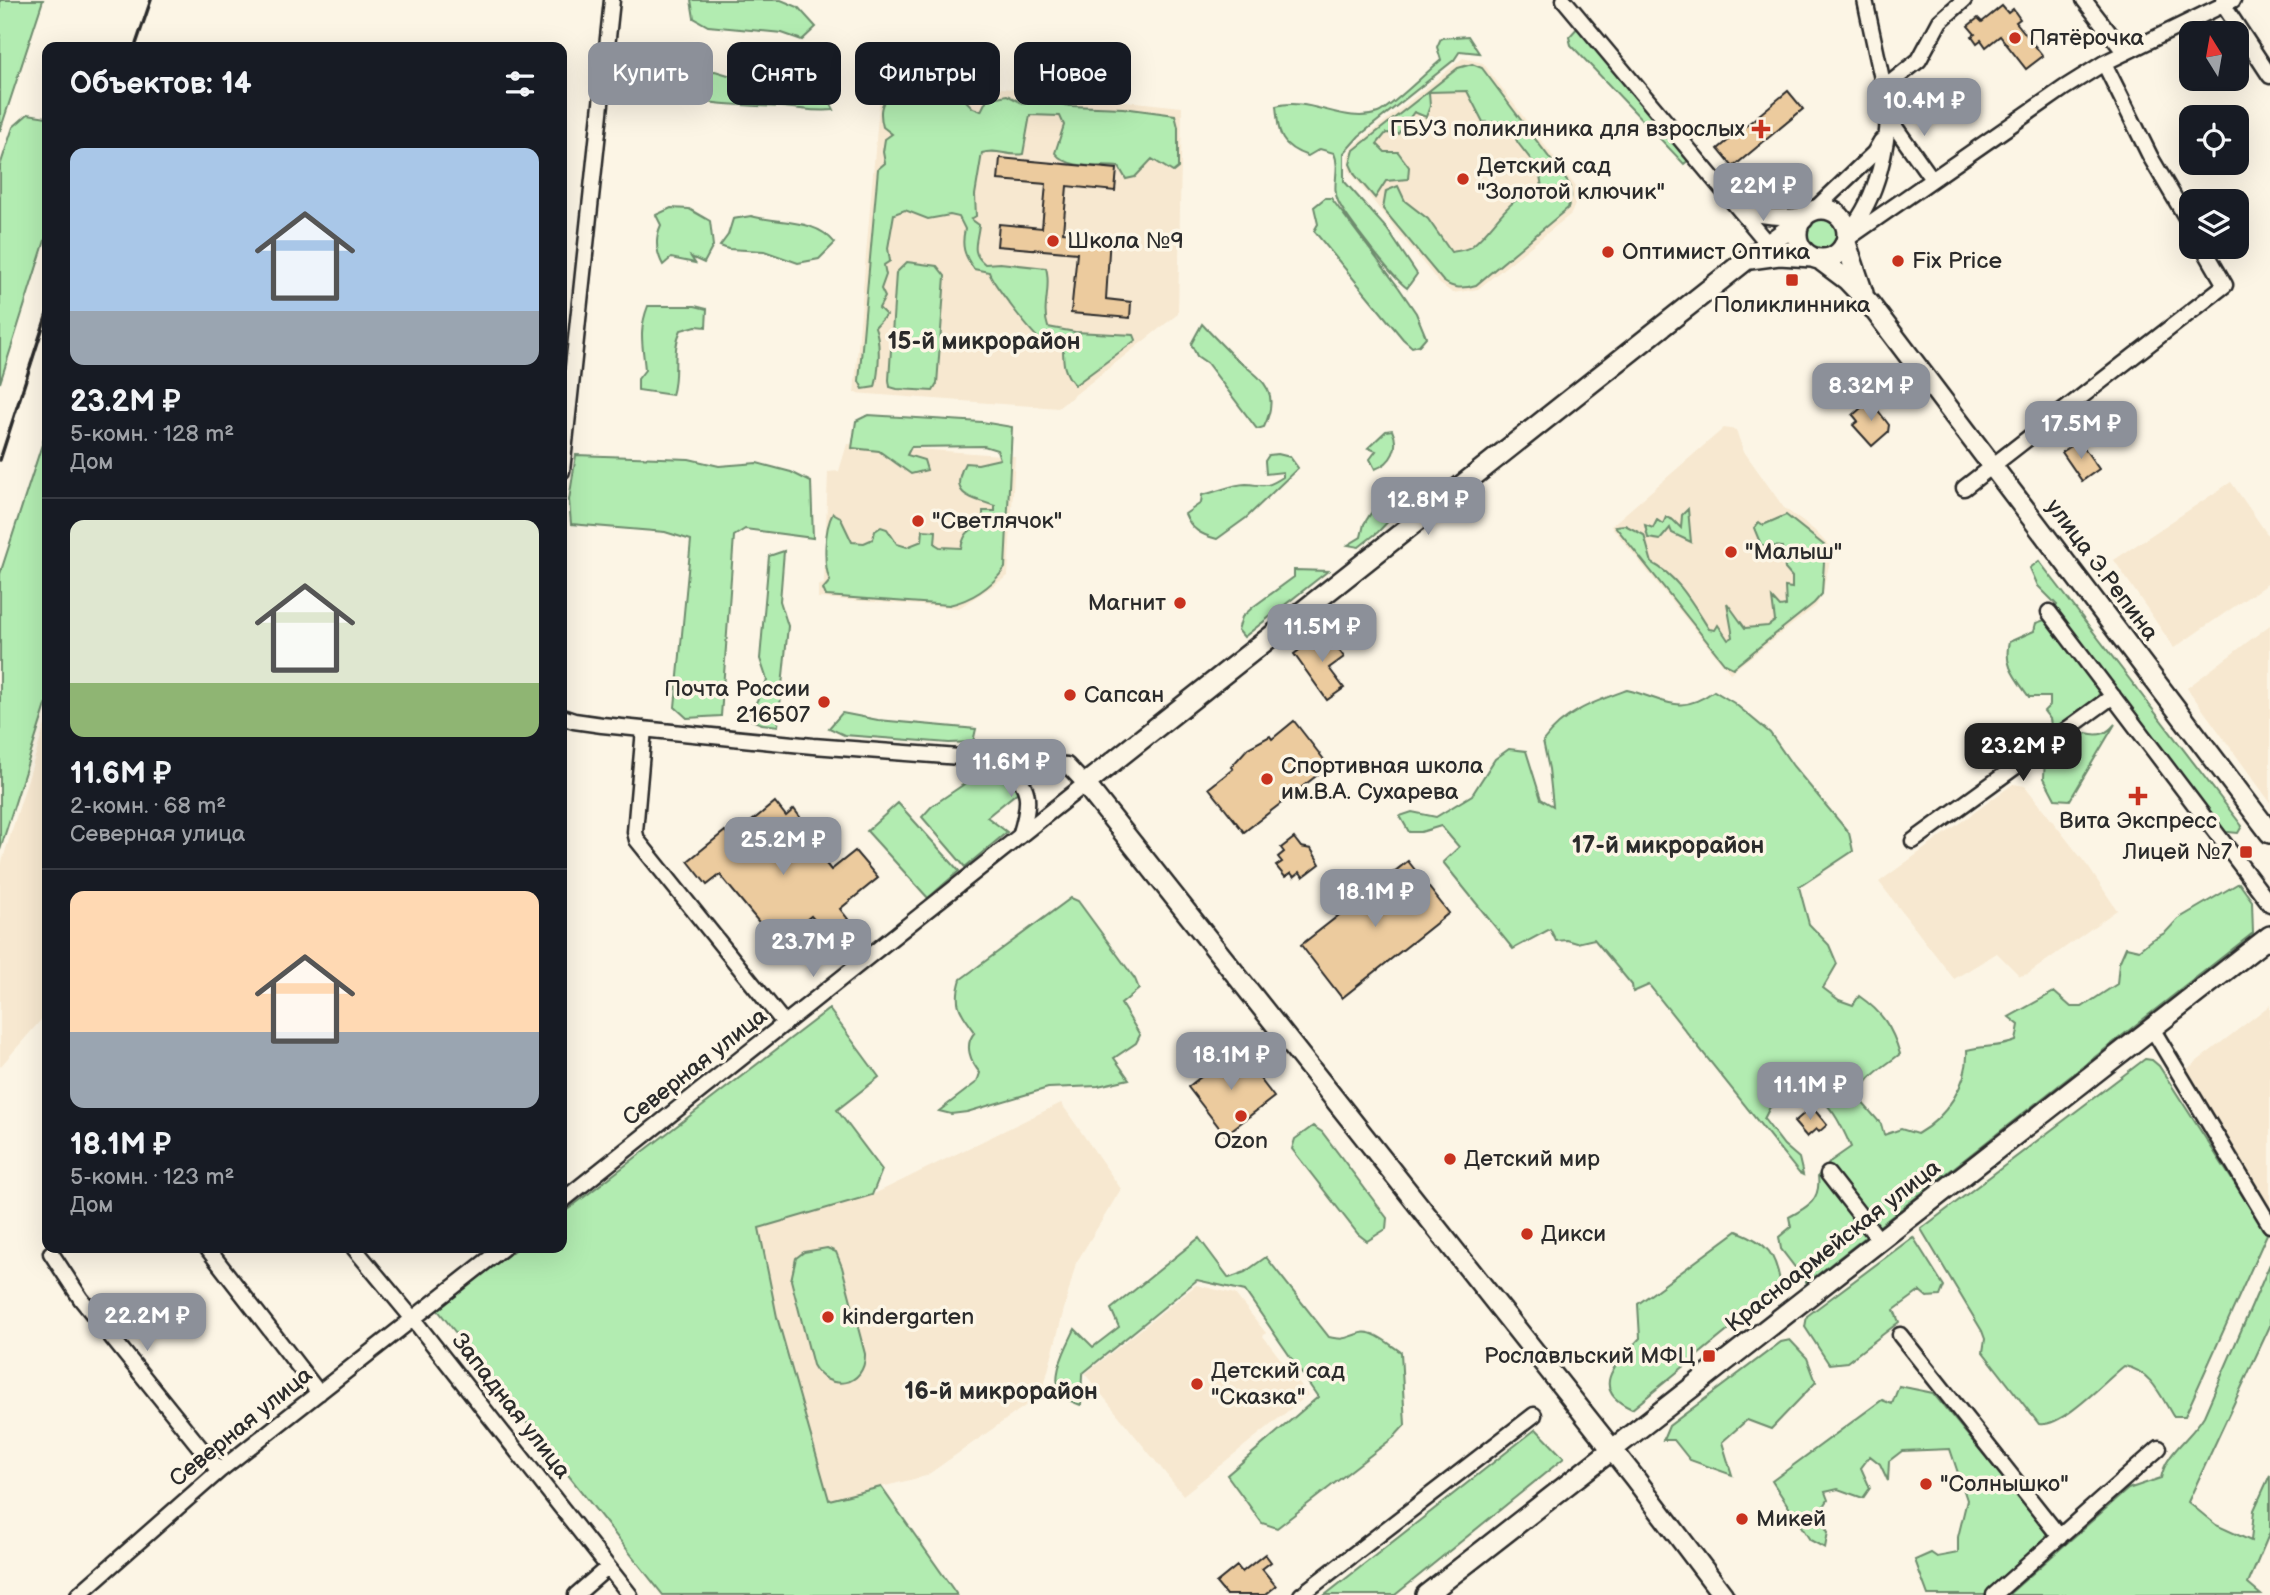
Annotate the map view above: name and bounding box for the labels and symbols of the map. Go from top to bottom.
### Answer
north arrow [2179,21,2249,91]
place label: Пятёрочка [2029,24,2145,52]
marker: Пятёрочка [2007,30,2023,46]
pin: 10.4M ₽ [1859,78,1989,138]
place label: ГБУЗ поликлиника для взрослых [1390,115,1745,143]
marker: ГБУЗ поликлиника для взрослых [1751,119,1771,139]
place label: Детский сад "Золотой ключик" [1477,152,1665,206]
pin: 22M ₽ [1714,164,1812,223]
marker: Детский сад "Золотой ключик" [1455,171,1471,187]
place label: Школа №9 [1067,227,1184,255]
marker: Школа №9 [1045,233,1061,249]
place label: Оптимист Оптика [1622,238,1811,266]
marker: Оптимист Оптика [1600,244,1616,260]
place label: Fix Price [1912,247,2002,275]
marker: Fix Price [1890,253,1906,269]
marker: Поликлинника [1784,272,1800,288]
place label: Поликлинника [1713,291,1871,319]
district label: 15-й микрорайон [888,327,1080,356]
pin: 8.32M ₽ [1806,364,1936,423]
pin: 17.5M ₽ [2016,402,2146,461]
pin: 12.8M ₽ [1363,477,1493,537]
street label: улица Э.Репина [2040,494,2165,647]
place label: "Светлячок" [932,507,1062,535]
marker: "Светлячок" [910,513,926,529]
place label: "Малыш" [1745,538,1842,566]
marker: "Малыш" [1723,544,1739,560]
place label: Магнит [1088,589,1166,617]
marker: Магнит [1172,595,1188,611]
pin: 11.5M ₽ [1257,604,1387,664]
place label: Почта России 216507 [664,675,811,729]
place label: Сапсан [1084,681,1164,709]
marker: Сапсан [1062,687,1078,703]
marker: Почта России 216507 [816,694,832,710]
pin: 23.2M ₽ [1958,724,2088,783]
pin: 11.6M ₽ [946,740,1076,799]
place label: Спортивная школа им.В.А. Сухарева [1281,752,1484,806]
marker: Спортивная школа им.В.А. Сухарева [1259,771,1275,787]
marker: Вита Экспресс [2130,788,2146,804]
place label: Вита Экспресс [2059,807,2217,835]
pin: 25.2M ₽ [718,818,848,877]
district label: 17-й микрорайон [1572,831,1764,860]
place label: Лицей №7 [2122,838,2233,866]
marker: Лицей №7 [2238,844,2254,860]
pin: 18.1M ₽ [1310,870,1440,929]
pin: 23.7M ₽ [748,920,878,979]
street label: Северная улица [617,1002,773,1132]
pin: 18.1M ₽ [1166,1032,1296,1092]
pin: 11.1M ₽ [1745,1062,1875,1122]
marker: Ozon [1233,1108,1249,1124]
place label: Ozon [1214,1127,1268,1155]
place label: Детский мир [1464,1145,1600,1173]
marker: Детский мир [1442,1151,1458,1167]
street label: Красноармейская улица [1720,1153,1946,1339]
place label: Дикси [1541,1220,1606,1248]
marker: Дикси [1519,1226,1535,1242]
pin: 22.2M ₽ [82,1294,212,1353]
place label: kindergarten [842,1303,974,1331]
marker: kindergarten [820,1309,836,1325]
street label: Западная улица [445,1328,577,1485]
place label: Рославльский МФЦ [1484,1342,1695,1370]
marker: Рославльский МФЦ [1701,1348,1717,1364]
place label: Детский сад "Сказка" [1211,1357,1345,1411]
street label: Северная улица [164,1361,318,1493]
marker: Детский сад "Сказка" [1189,1376,1205,1392]
district label: 16-й микрорайон [904,1377,1098,1406]
place label: "Солнышко" [1940,1470,2069,1498]
marker: "Солнышко" [1918,1476,1934,1492]
place label: Микей [1756,1505,1826,1533]
marker: Микей [1734,1511,1750,1527]

